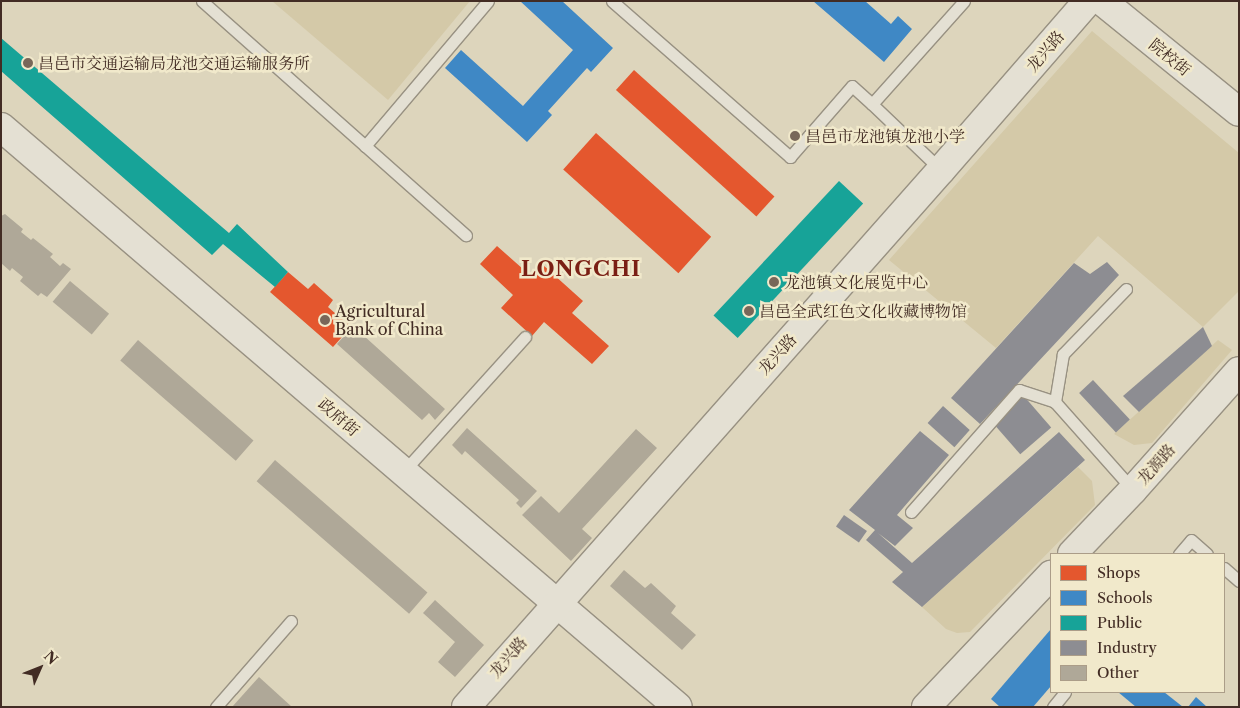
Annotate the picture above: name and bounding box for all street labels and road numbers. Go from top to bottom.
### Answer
street label: 龙兴路 [1022,27,1068,75]
street label: 院校街 [1145,34,1195,80]
street label: 龙兴路 [754,330,800,378]
street label: 政府街 [315,394,363,440]
street label: 龙源路 [1133,440,1179,488]
street label: 龙兴路 [485,633,531,681]

